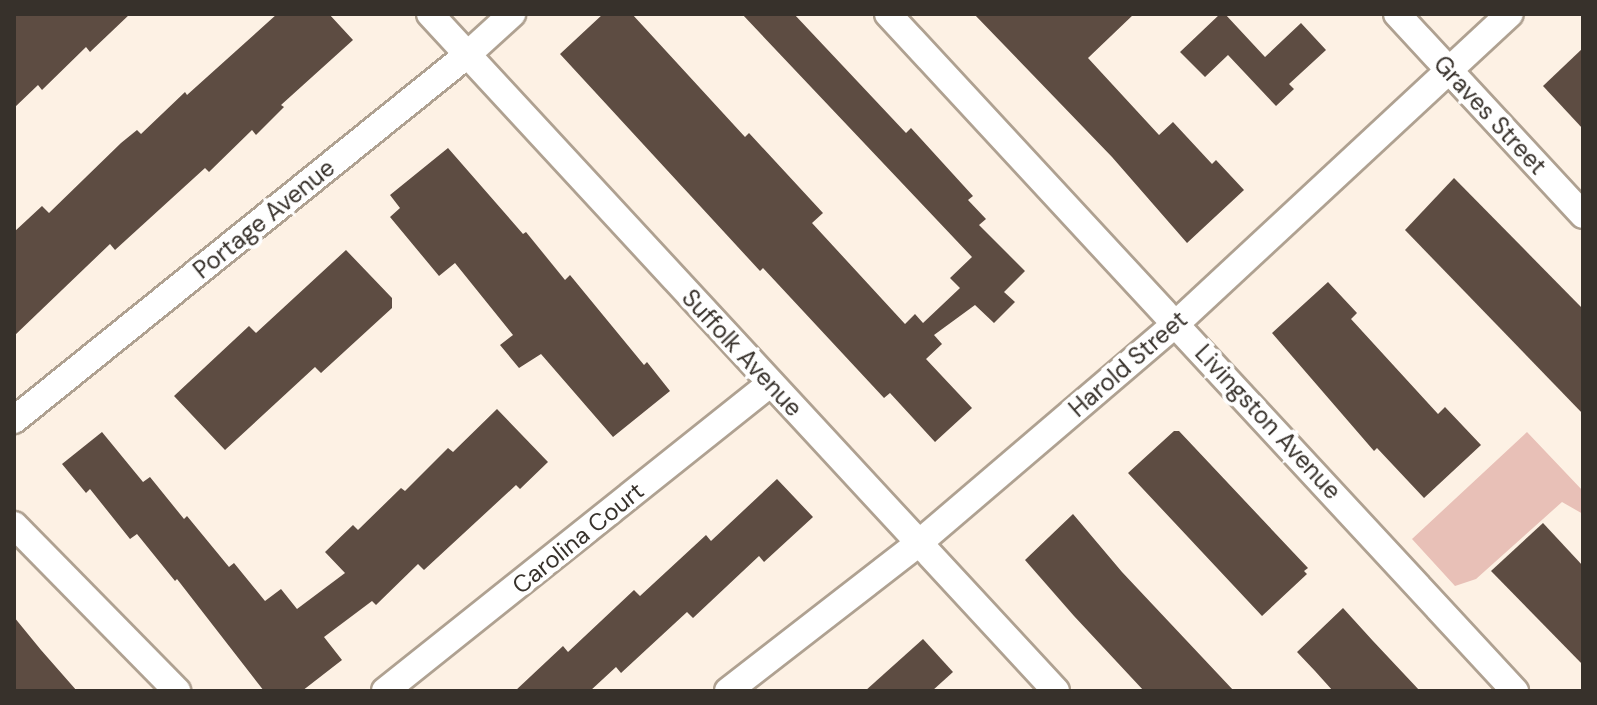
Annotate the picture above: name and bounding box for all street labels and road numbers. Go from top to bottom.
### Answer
street label: Graves Street [1428,50,1552,180]
street label: Portage Avenue [188,153,340,285]
street label: Suffolk Avenue [676,284,808,422]
street label: Harold Street [1063,305,1193,423]
street label: Livingston Avenue [1189,339,1347,505]
street label: Carolina Court [506,476,650,600]

